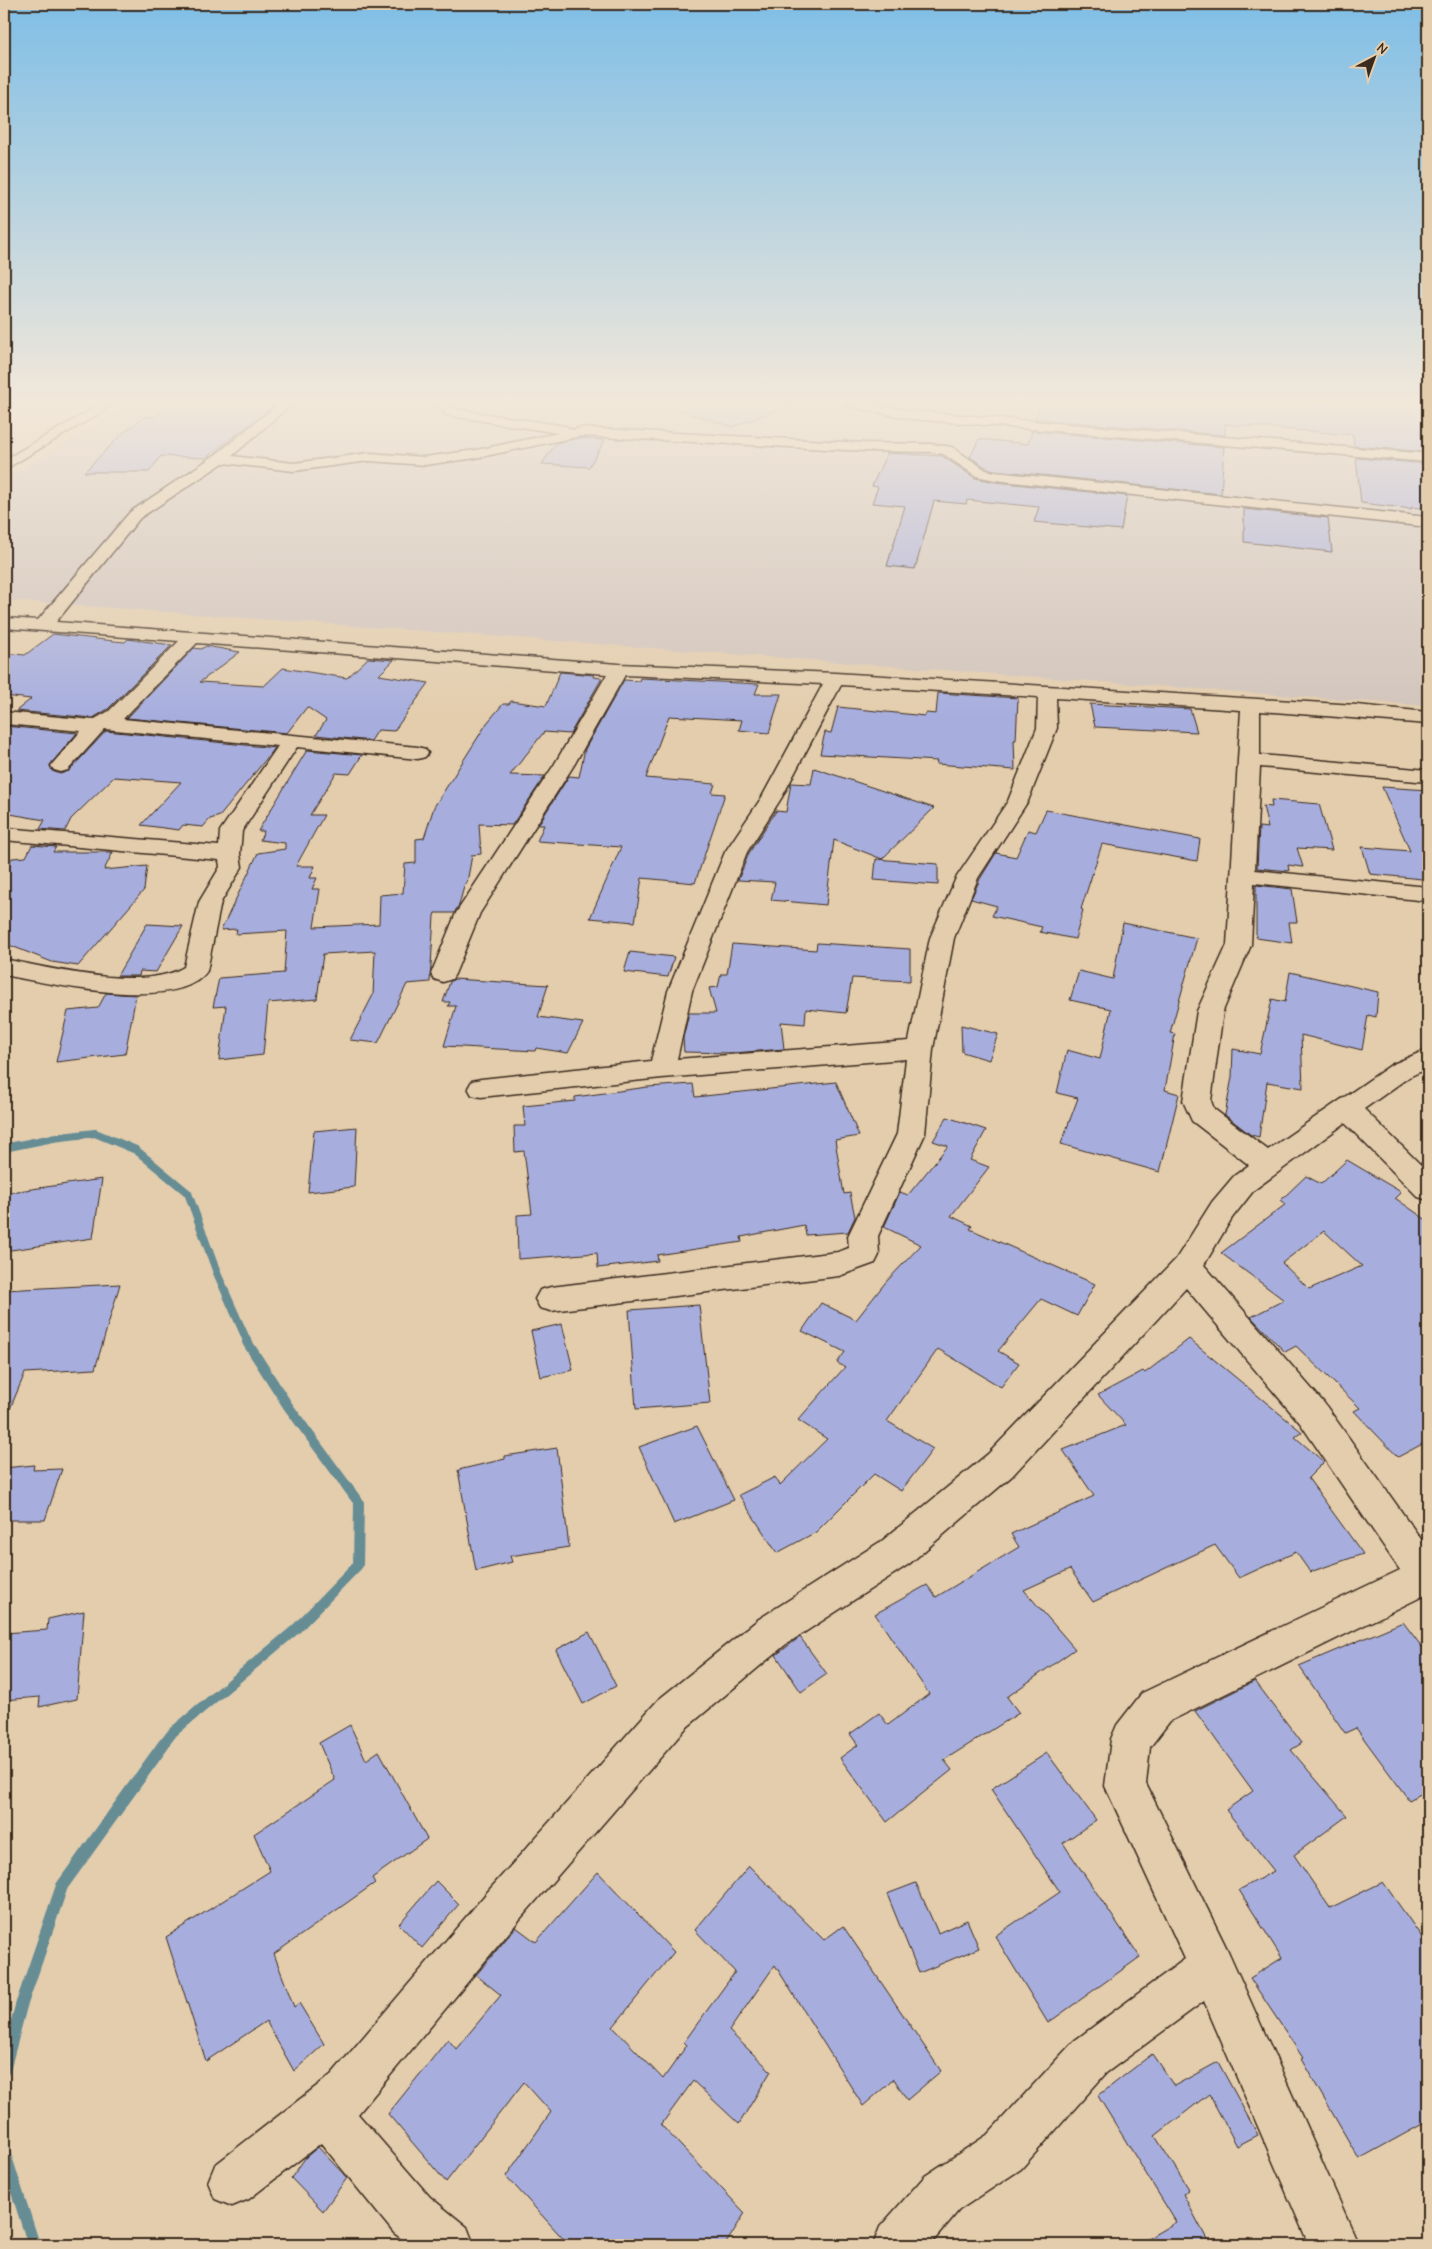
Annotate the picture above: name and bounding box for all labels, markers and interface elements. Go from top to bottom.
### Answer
north arrow [1350,32,1400,82]
text: N [1373,39,1391,58]

